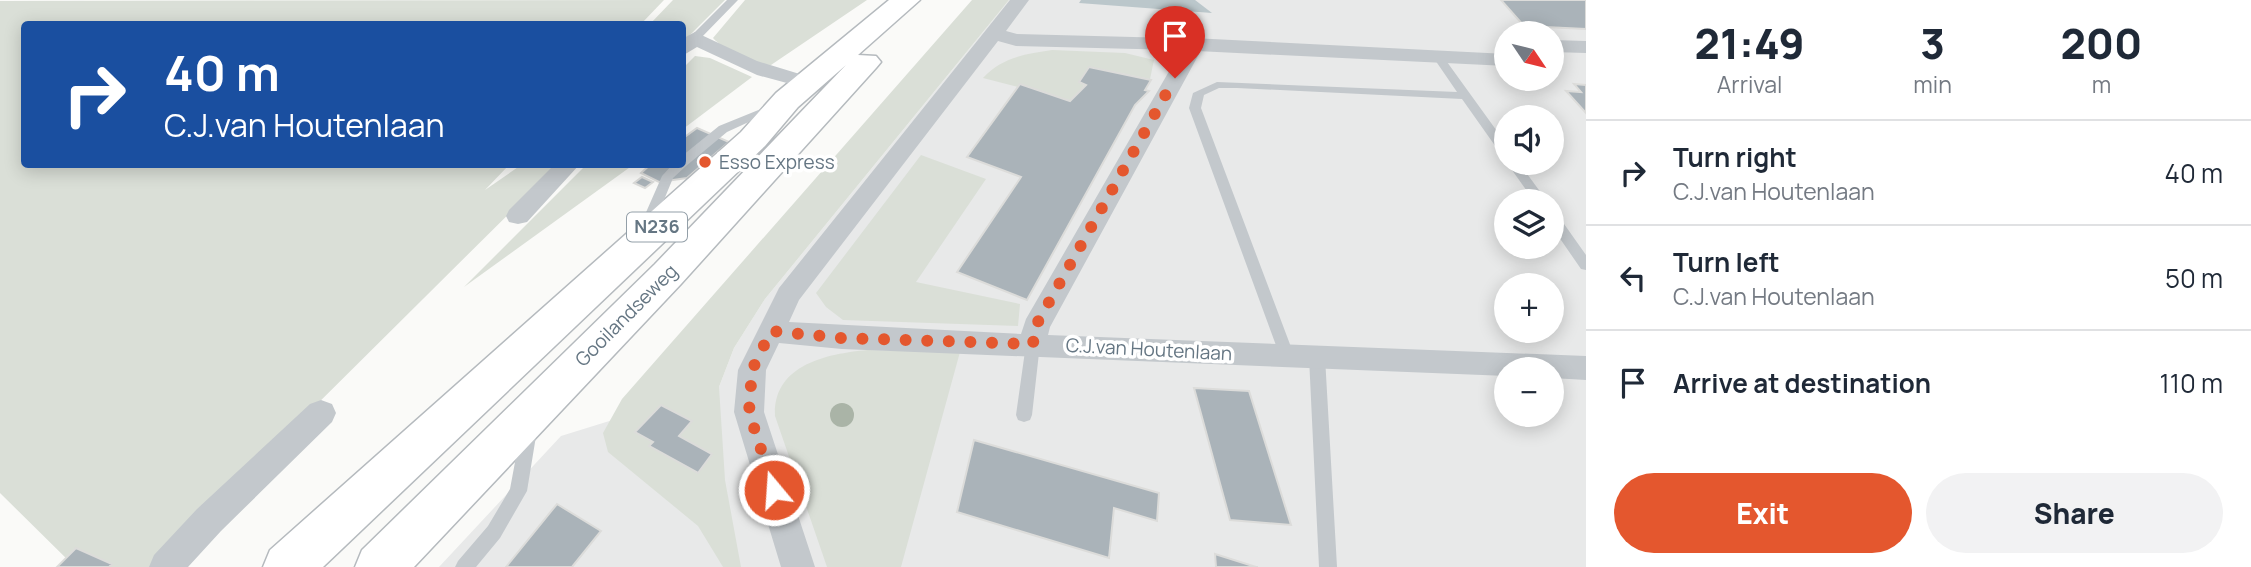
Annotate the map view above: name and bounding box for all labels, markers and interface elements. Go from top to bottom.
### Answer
pin [1145,6,1205,78]
text: 21:49 [1695,14,1805,72]
text: 3 [1920,14,1945,72]
text: 200 [2060,14,2142,72]
icon: arrive [1156,17,1194,55]
north arrow [1494,21,1564,91]
map controls [1494,21,1564,427]
text: 40 m [164,39,280,106]
icon: right [49,49,140,140]
text: Arrival [1717,68,1782,100]
text: min [1913,68,1952,100]
text: m [2092,68,2111,100]
text: C.J.van Houtenlaan [164,103,445,147]
button: sound [1494,105,1564,175]
text: Turn right [1673,139,1797,175]
place label: Esso Express [719,149,835,175]
marker: Esso Express [697,154,713,170]
icon: right [1614,154,1652,192]
text: 40 m [2165,155,2223,191]
text: C.J.van Houtenlaan [1673,175,1875,207]
button: layers [1494,189,1564,259]
road number: N236 [627,212,687,242]
text: Turn left [1673,244,1780,280]
street label: Gooilandseweg [569,258,683,372]
icon: left [1614,259,1652,297]
text: 50 m [2165,260,2223,296]
button: + [1494,273,1564,343]
text: C.J.van Houtenlaan [1673,280,1875,312]
street label: C.J.van Houtenlaan [1065,332,1233,366]
button: − [1494,357,1564,427]
icon: arrive [1614,364,1652,402]
text: Arrive at destination [1673,365,1931,401]
text: 110 m [2160,365,2223,401]
position arrow [737,453,811,527]
button: Exit [1614,473,1912,553]
button: Share [1926,473,2223,553]

